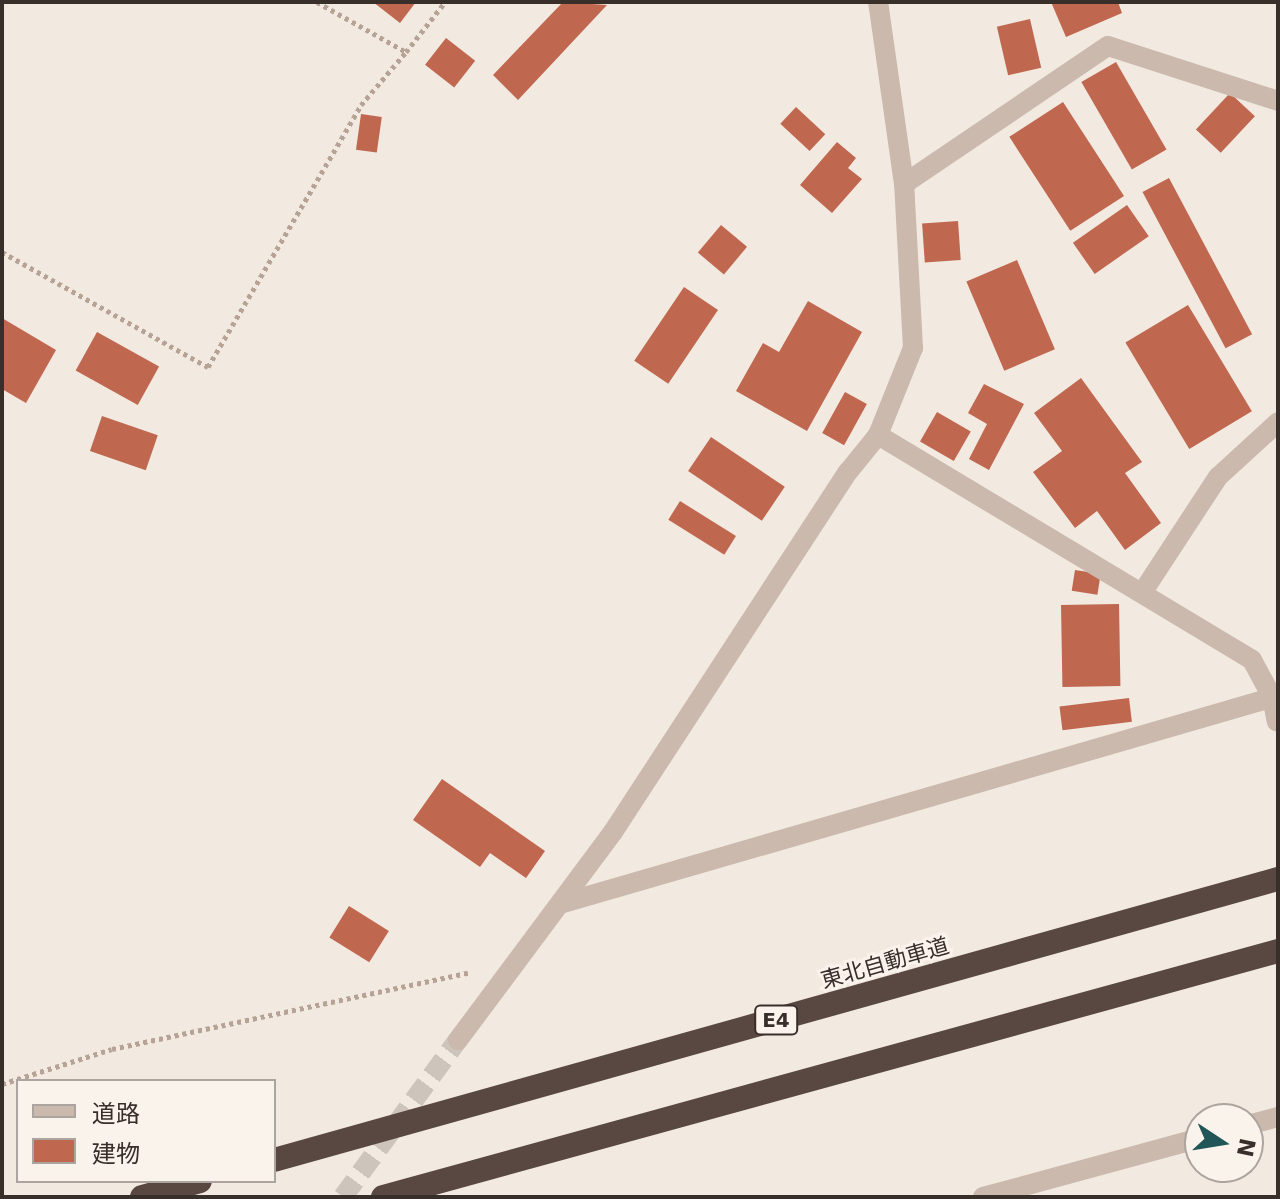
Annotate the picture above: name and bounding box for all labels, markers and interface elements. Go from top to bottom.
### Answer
street label: 東北自動車道 [818,932,952,994]
road number: E4 [754,1004,798,1036]
legend [16,1079,276,1183]
text: 道路 [92,1100,140,1128]
north arrow [1184,1103,1264,1183]
text: N [1232,1136,1260,1159]
text: 建物 [92,1140,140,1168]

